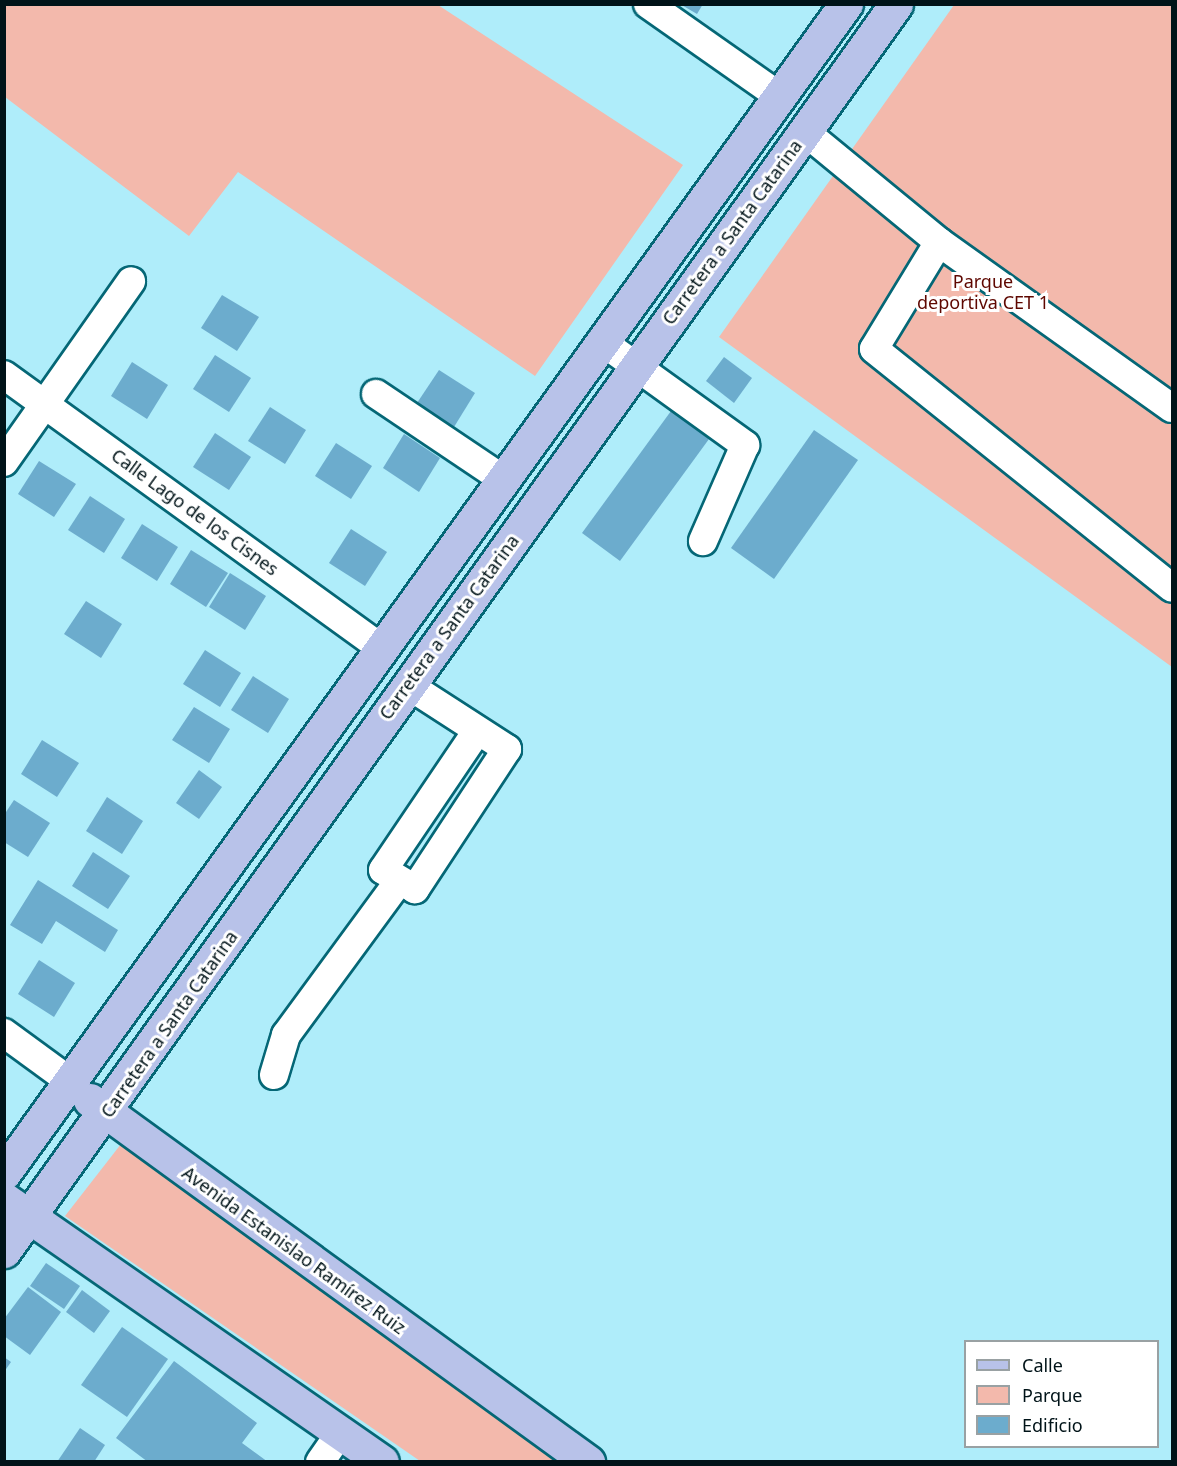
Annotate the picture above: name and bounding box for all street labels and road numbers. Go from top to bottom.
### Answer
street label: Carretera a Santa Catarina [658,135,806,329]
street label: Calle Lago de los Cisnes [107,444,283,580]
street label: Carretera a Santa Catarina [375,530,523,724]
street label: Carretera a Santa Catarina [96,926,242,1122]
street label: Avenida Estanislao Ramírez Ruiz [178,1162,410,1338]

